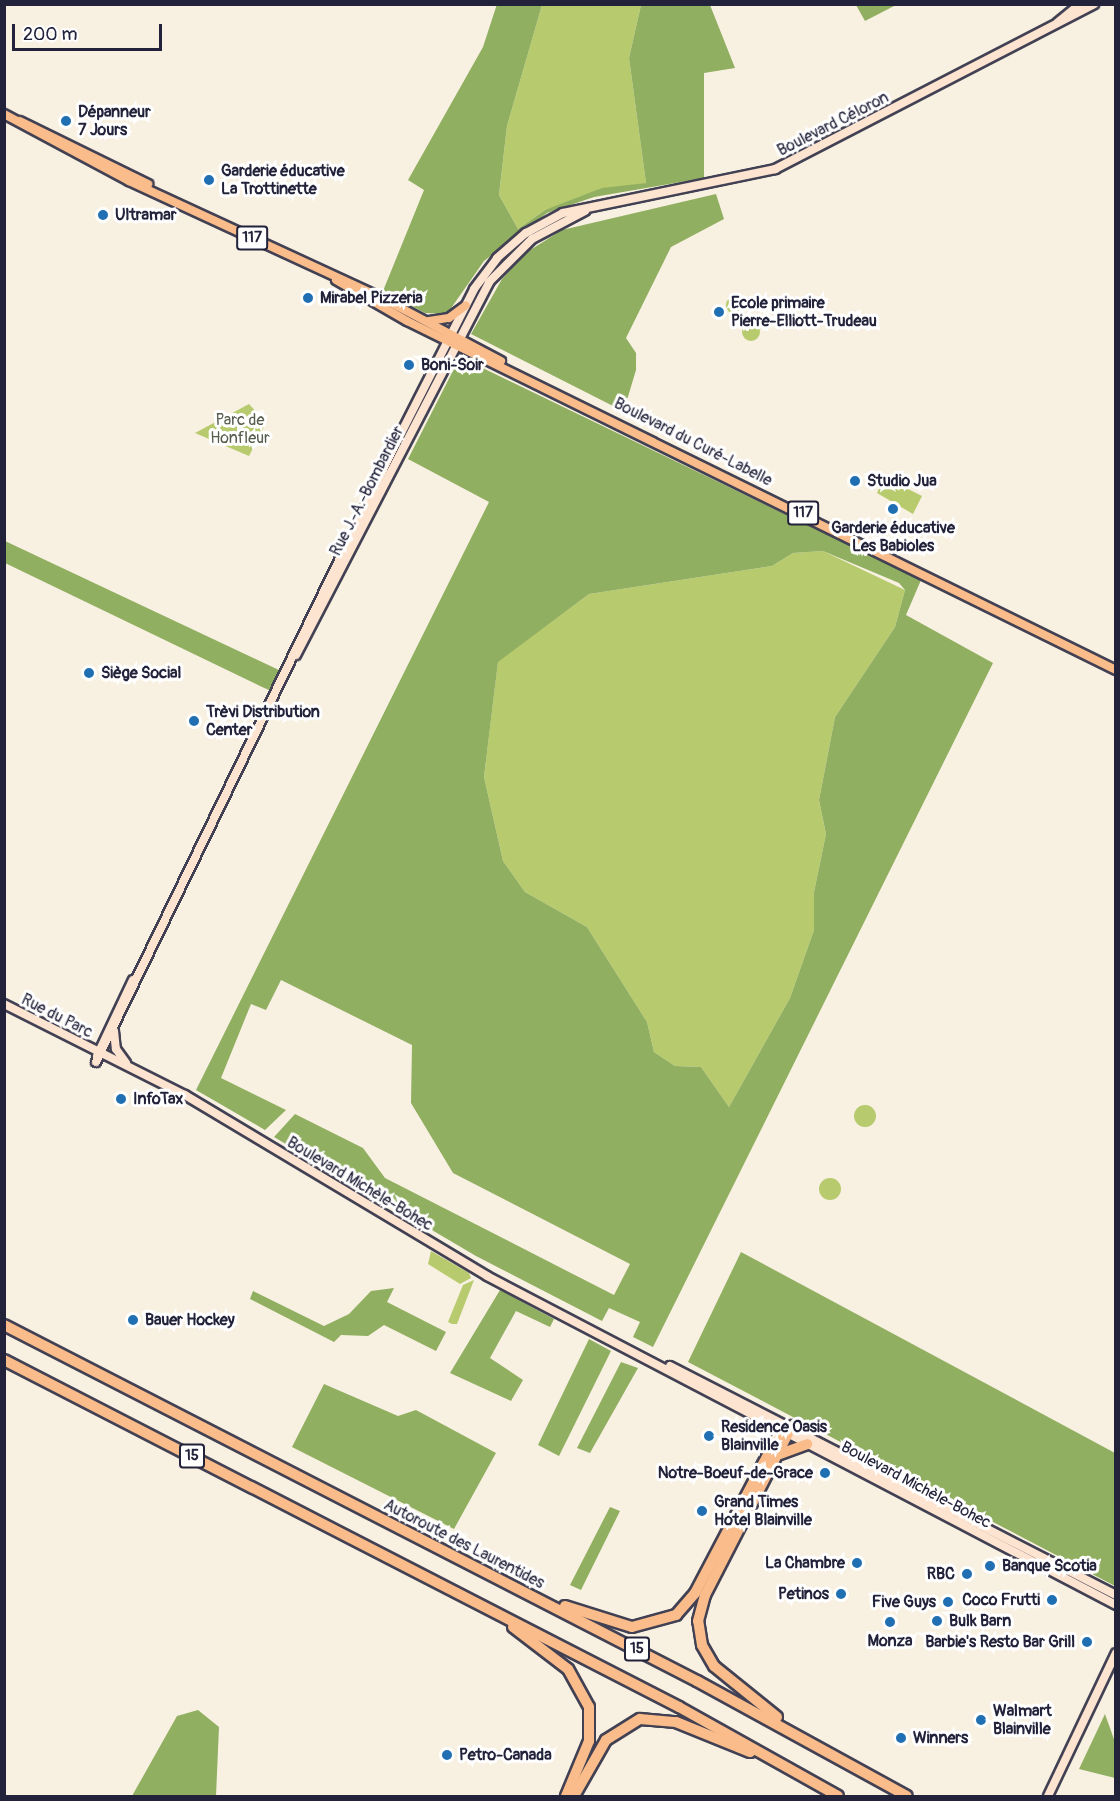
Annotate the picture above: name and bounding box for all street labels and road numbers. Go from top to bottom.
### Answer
street label: Boulevard Céloron [774,88,892,160]
road number: 117 [236,226,268,250]
street label: Boulevard du Curé-Labelle [611,394,775,490]
street label: Rue J.-A.-Bombardier [326,423,408,559]
road number: 117 [786,501,820,525]
street label: Rue du Parc [18,990,96,1042]
street label: Boulevard Michèle-Bohec [284,1133,436,1235]
street label: Boulevard Michèle-Bohec [838,1437,994,1533]
road number: 15 [178,1444,206,1468]
street label: Autoroute des Laurentides [381,1495,547,1593]
road number: 15 [624,1637,650,1661]

